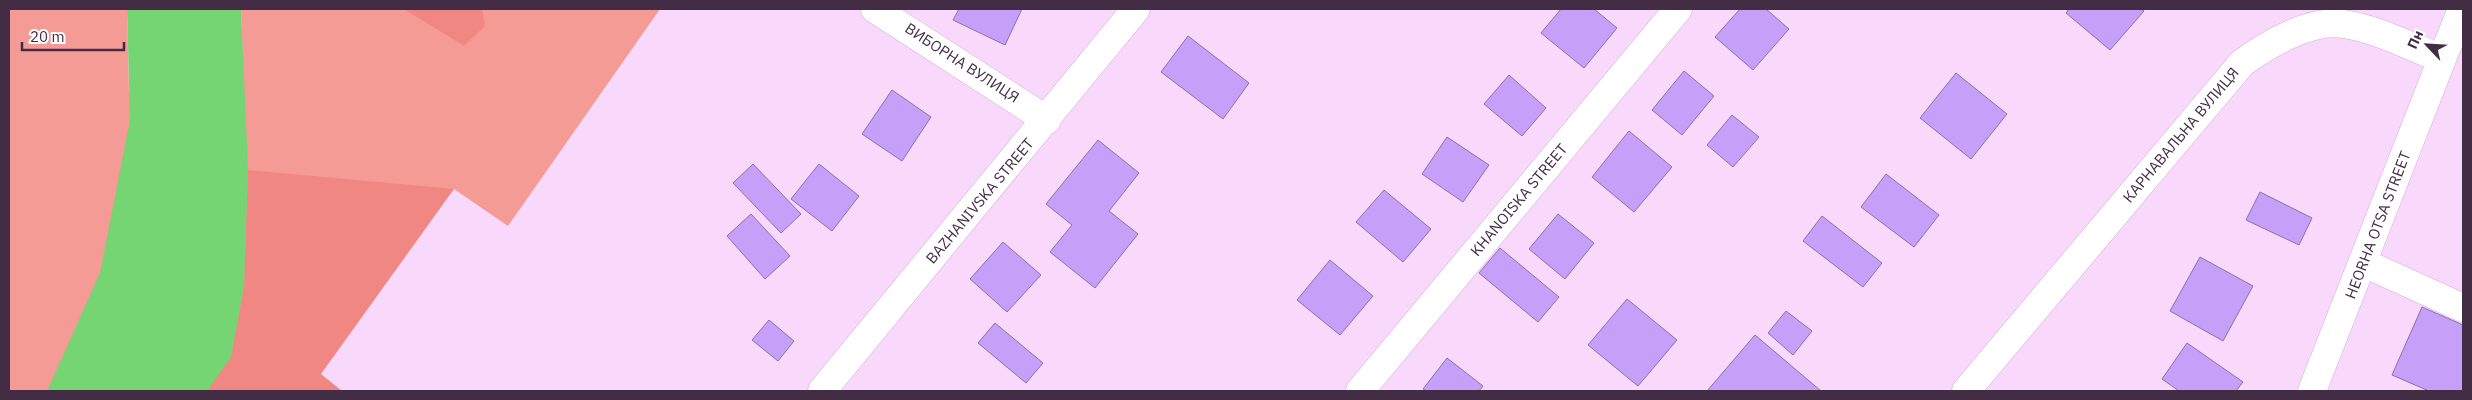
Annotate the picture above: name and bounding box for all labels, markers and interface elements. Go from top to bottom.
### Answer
street label: ВИБОРНА ВУЛИЦЯ [902,19,1023,107]
scale bar [22,20,125,52]
north arrow [2402,20,2452,70]
text: 20 m [30,27,65,46]
text: Пн [2403,27,2427,52]
street label: КАРНАВАЛЬНА ВУЛИЦЯ [2118,63,2243,206]
street label: BAZHANIVSKA STREET [922,134,1038,267]
street label: KHANOISKA STREET [1466,139,1572,260]
street label: HEORHA OTSA STREET [2341,148,2415,301]

